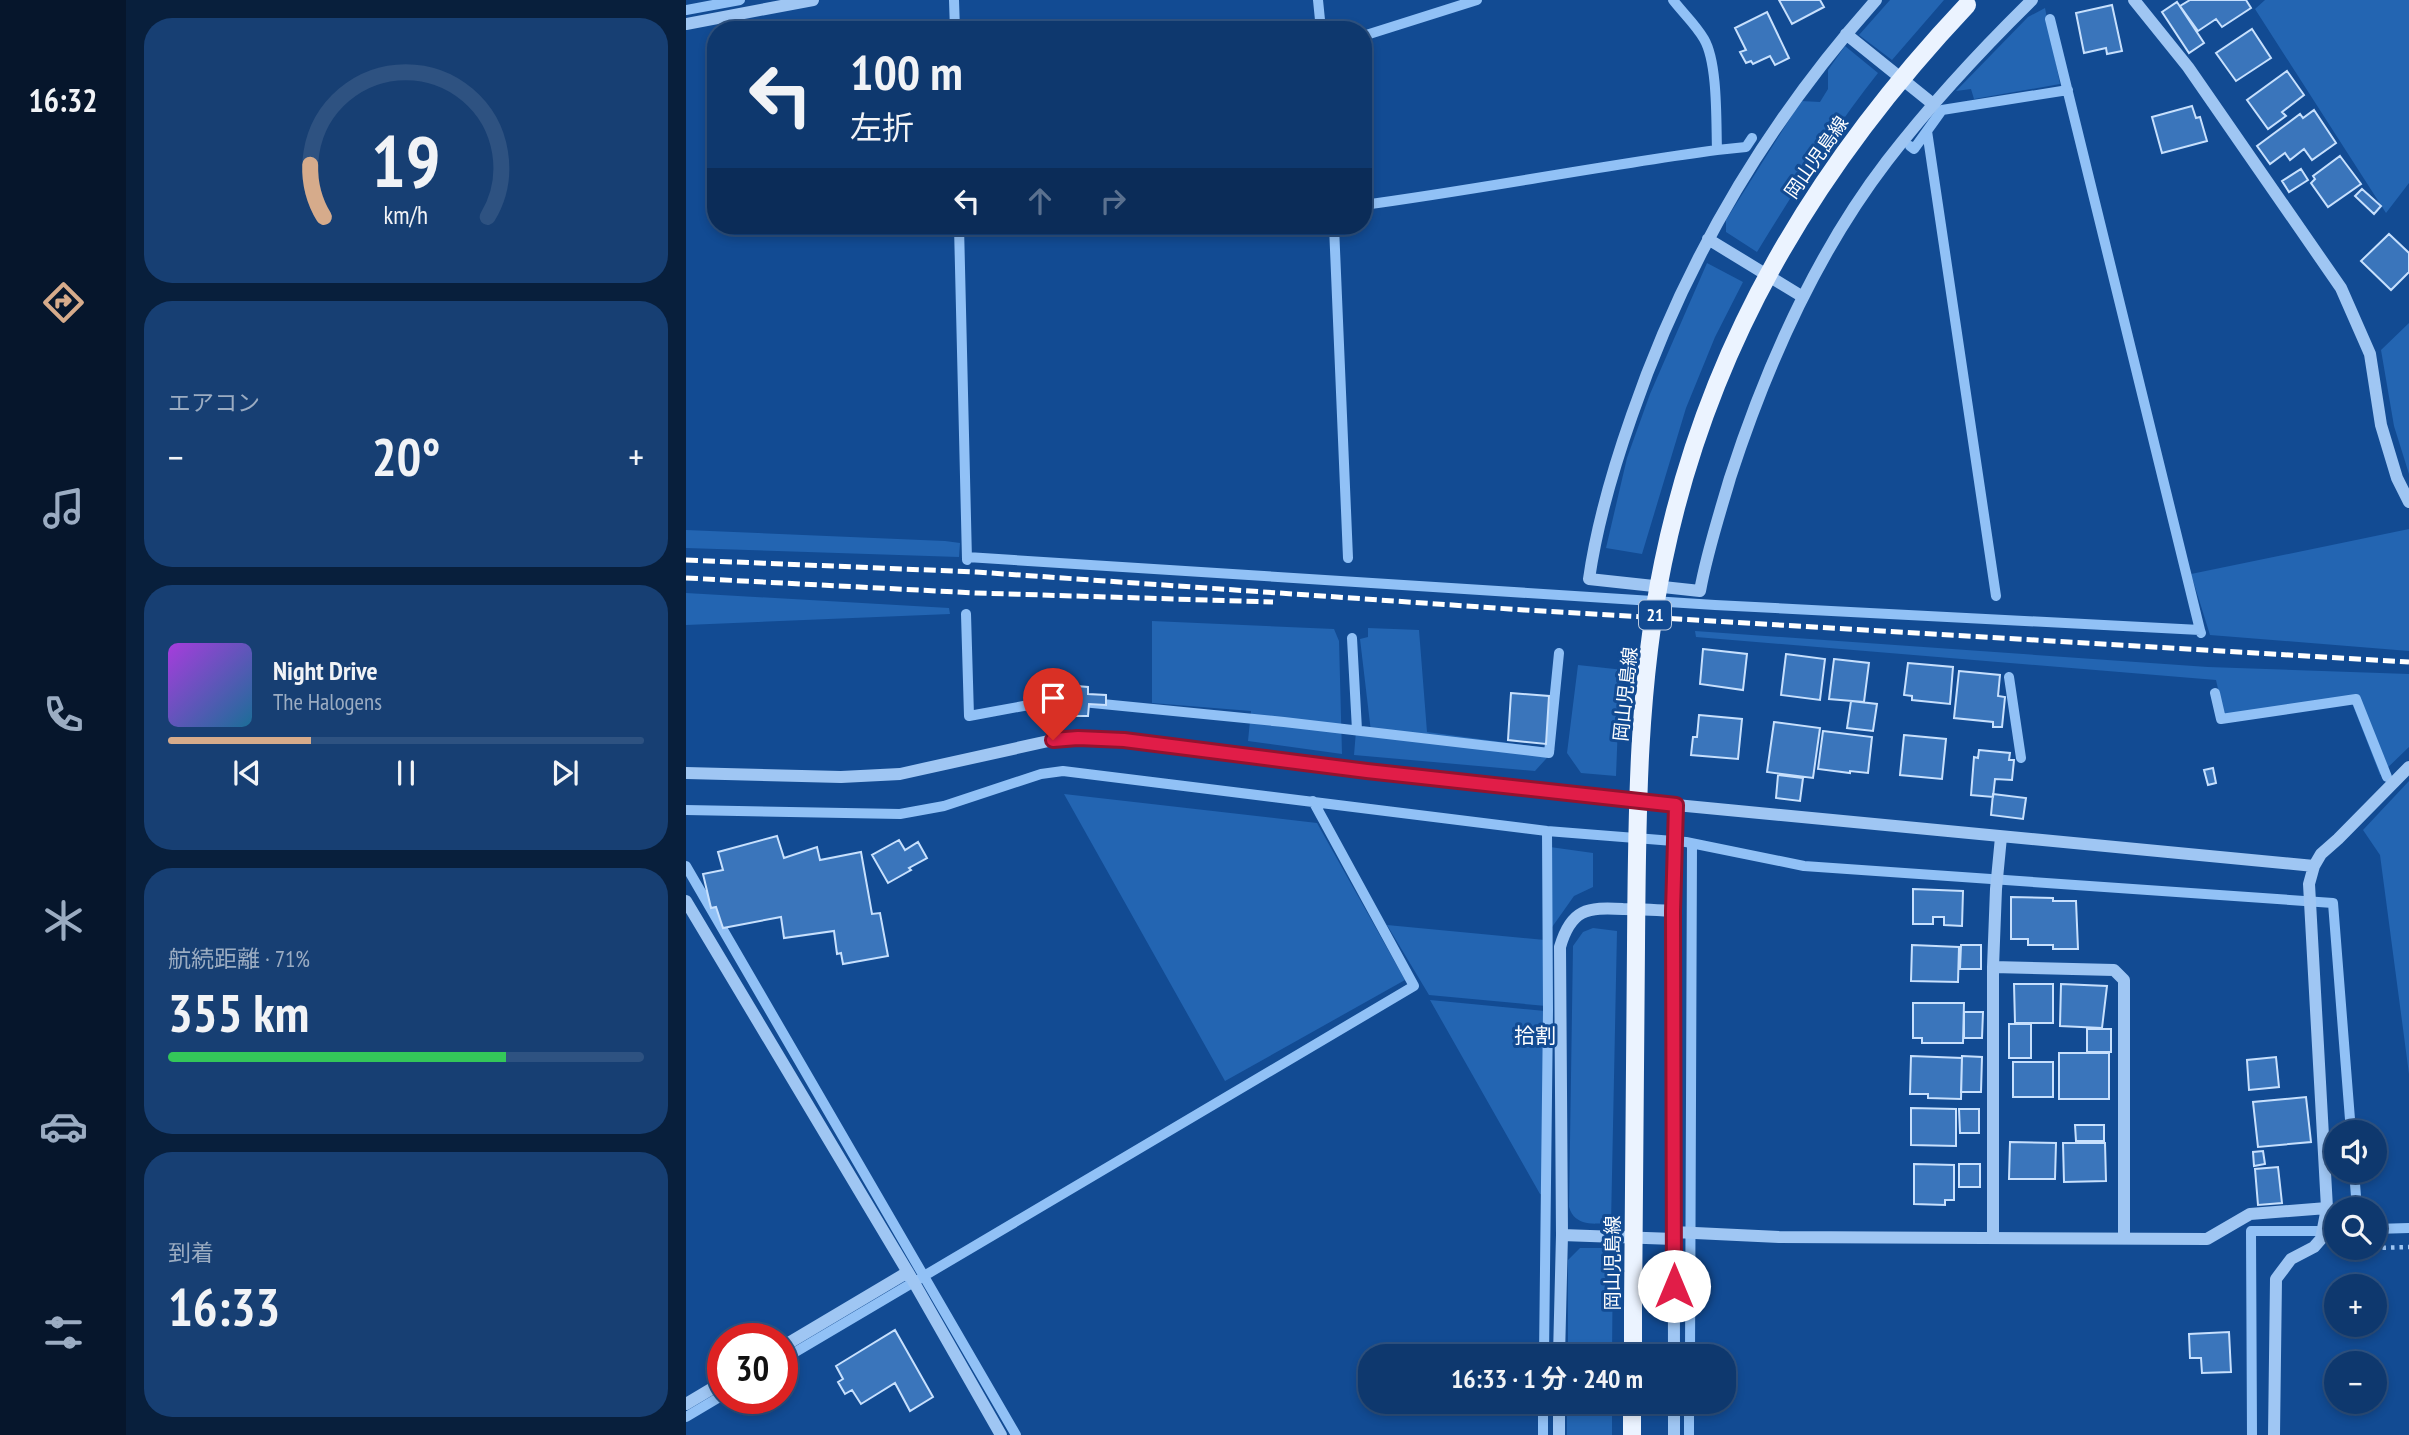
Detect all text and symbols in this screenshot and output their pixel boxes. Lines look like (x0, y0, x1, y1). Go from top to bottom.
text: 100 m (850, 40, 963, 104)
icon: left (735, 49, 826, 140)
text: 16:32 (28, 79, 98, 121)
text: 左折 (850, 106, 914, 148)
street label: 岡山児島線 (1779, 111, 1853, 203)
text: 19 (371, 113, 441, 207)
icon: left (948, 182, 986, 220)
icon: ahead (1021, 182, 1059, 220)
icon: right (1094, 182, 1132, 220)
text: km/h (384, 199, 428, 231)
icon: directions (39, 278, 88, 327)
text: エアコン (168, 388, 260, 417)
text: 20° (372, 423, 440, 490)
text: − (168, 432, 184, 481)
text: + (628, 432, 644, 481)
icon: music (39, 484, 88, 533)
road number: 21 (1639, 600, 1671, 630)
street label: 岡山児島線 (1608, 645, 1642, 743)
text: Night Drive (273, 654, 378, 687)
pin (1023, 668, 1083, 740)
icon: arrive (1034, 679, 1072, 717)
text: The Halogens (273, 687, 382, 716)
icon: phone (39, 690, 88, 739)
icon: previous (228, 754, 266, 792)
icon: pause (387, 754, 425, 792)
icon: next (546, 754, 584, 792)
icon: climate (39, 896, 88, 945)
text: 航続距離 · 71% (168, 944, 310, 973)
text: 355 km (168, 979, 309, 1046)
district label: 拾割 (1514, 1022, 1556, 1049)
icon: car (39, 1102, 88, 1151)
map controls (2324, 1120, 2387, 1414)
button: sound (2324, 1120, 2387, 1183)
button: search (2324, 1197, 2387, 1260)
street label: 岡山児島線 (1600, 1215, 1624, 1311)
text: 到着 (168, 1238, 214, 1267)
position arrow (1637, 1249, 1711, 1323)
text: 16:33 (168, 1273, 280, 1340)
button: + (2324, 1274, 2387, 1337)
icon: filters (39, 1308, 88, 1357)
speed limit sign: 30 (707, 1323, 798, 1414)
button: − (2324, 1351, 2387, 1414)
text: 16:33 · 1 分 · 240 m (1451, 1362, 1643, 1395)

